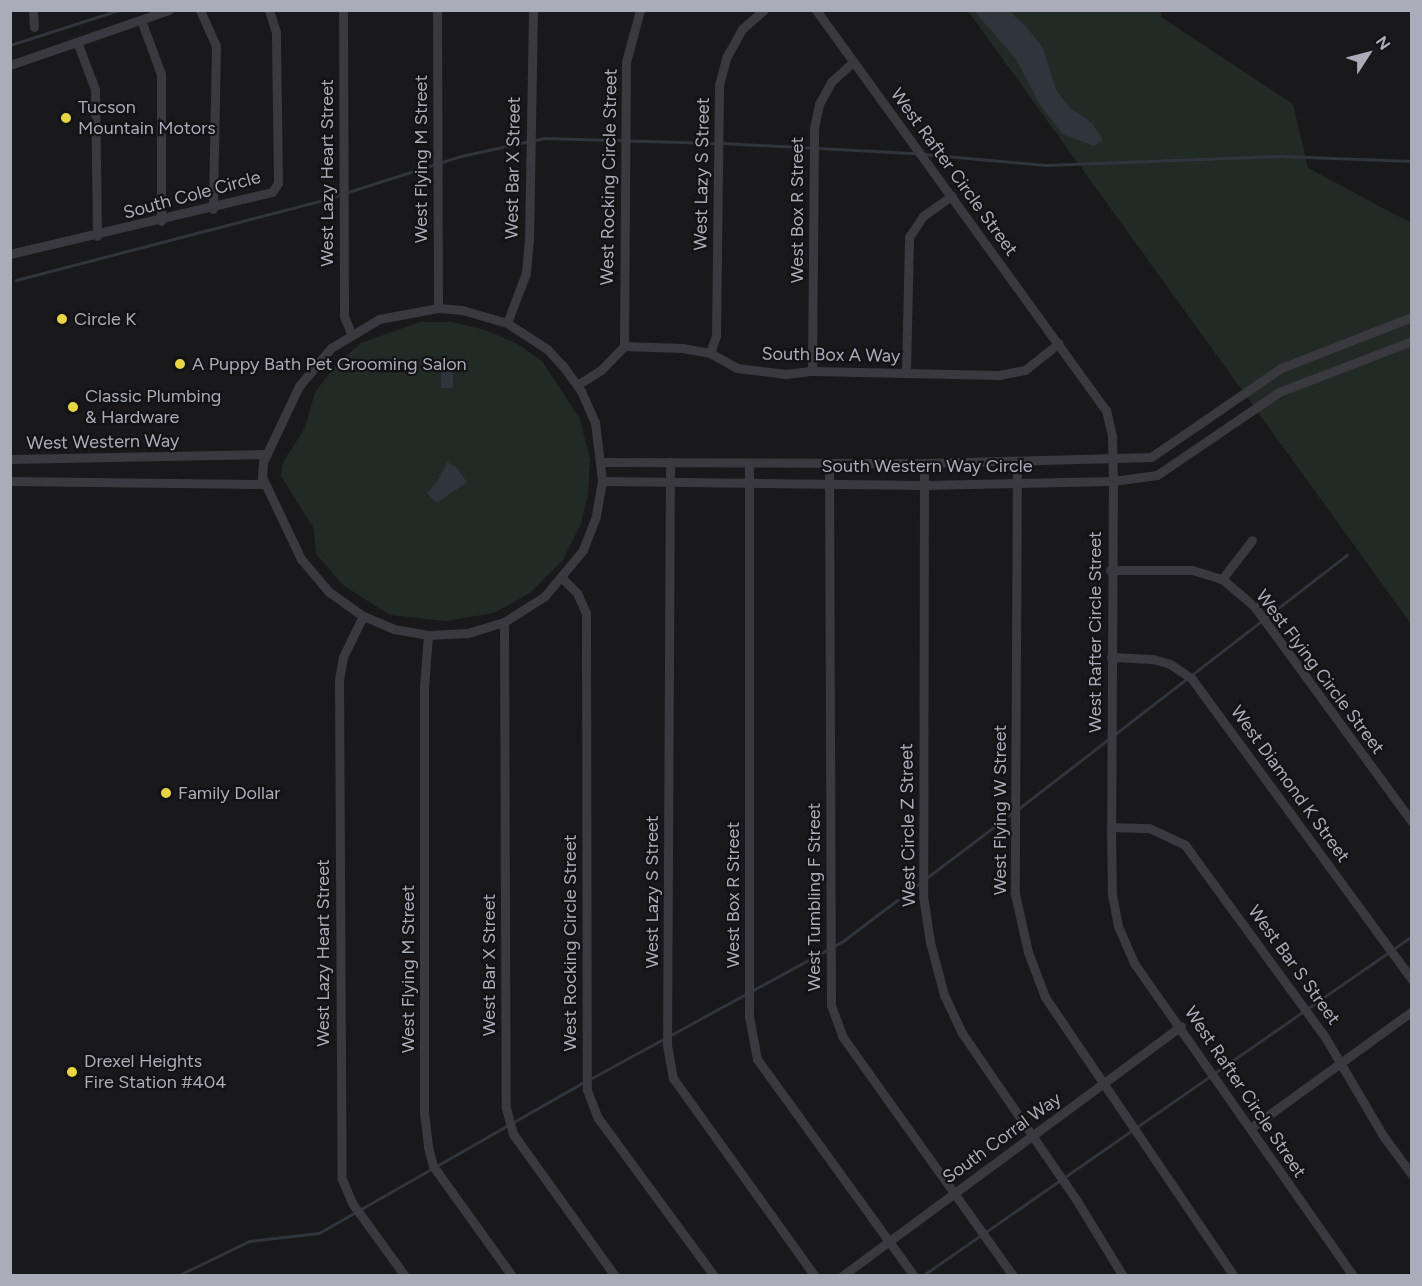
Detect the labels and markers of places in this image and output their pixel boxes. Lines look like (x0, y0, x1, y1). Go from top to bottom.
place label: Tucson Mountain Motors (78, 97, 216, 140)
marker: Tucson Mountain Motors (59, 111, 73, 125)
place label: Circle K (74, 308, 136, 330)
marker: Circle K (55, 312, 69, 326)
place label: A Puppy Bath Pet Grooming Salon (192, 353, 467, 375)
marker: A Puppy Bath Pet Grooming Salon (173, 357, 187, 371)
place label: Classic Plumbing & Hardware (85, 386, 221, 428)
marker: Classic Plumbing & Hardware (66, 400, 80, 414)
place label: Family Dollar (178, 782, 280, 804)
marker: Family Dollar (159, 786, 173, 800)
place label: Drexel Heights Fire Station #404 (84, 1051, 226, 1094)
marker: Drexel Heights Fire Station #404 (65, 1065, 79, 1079)

